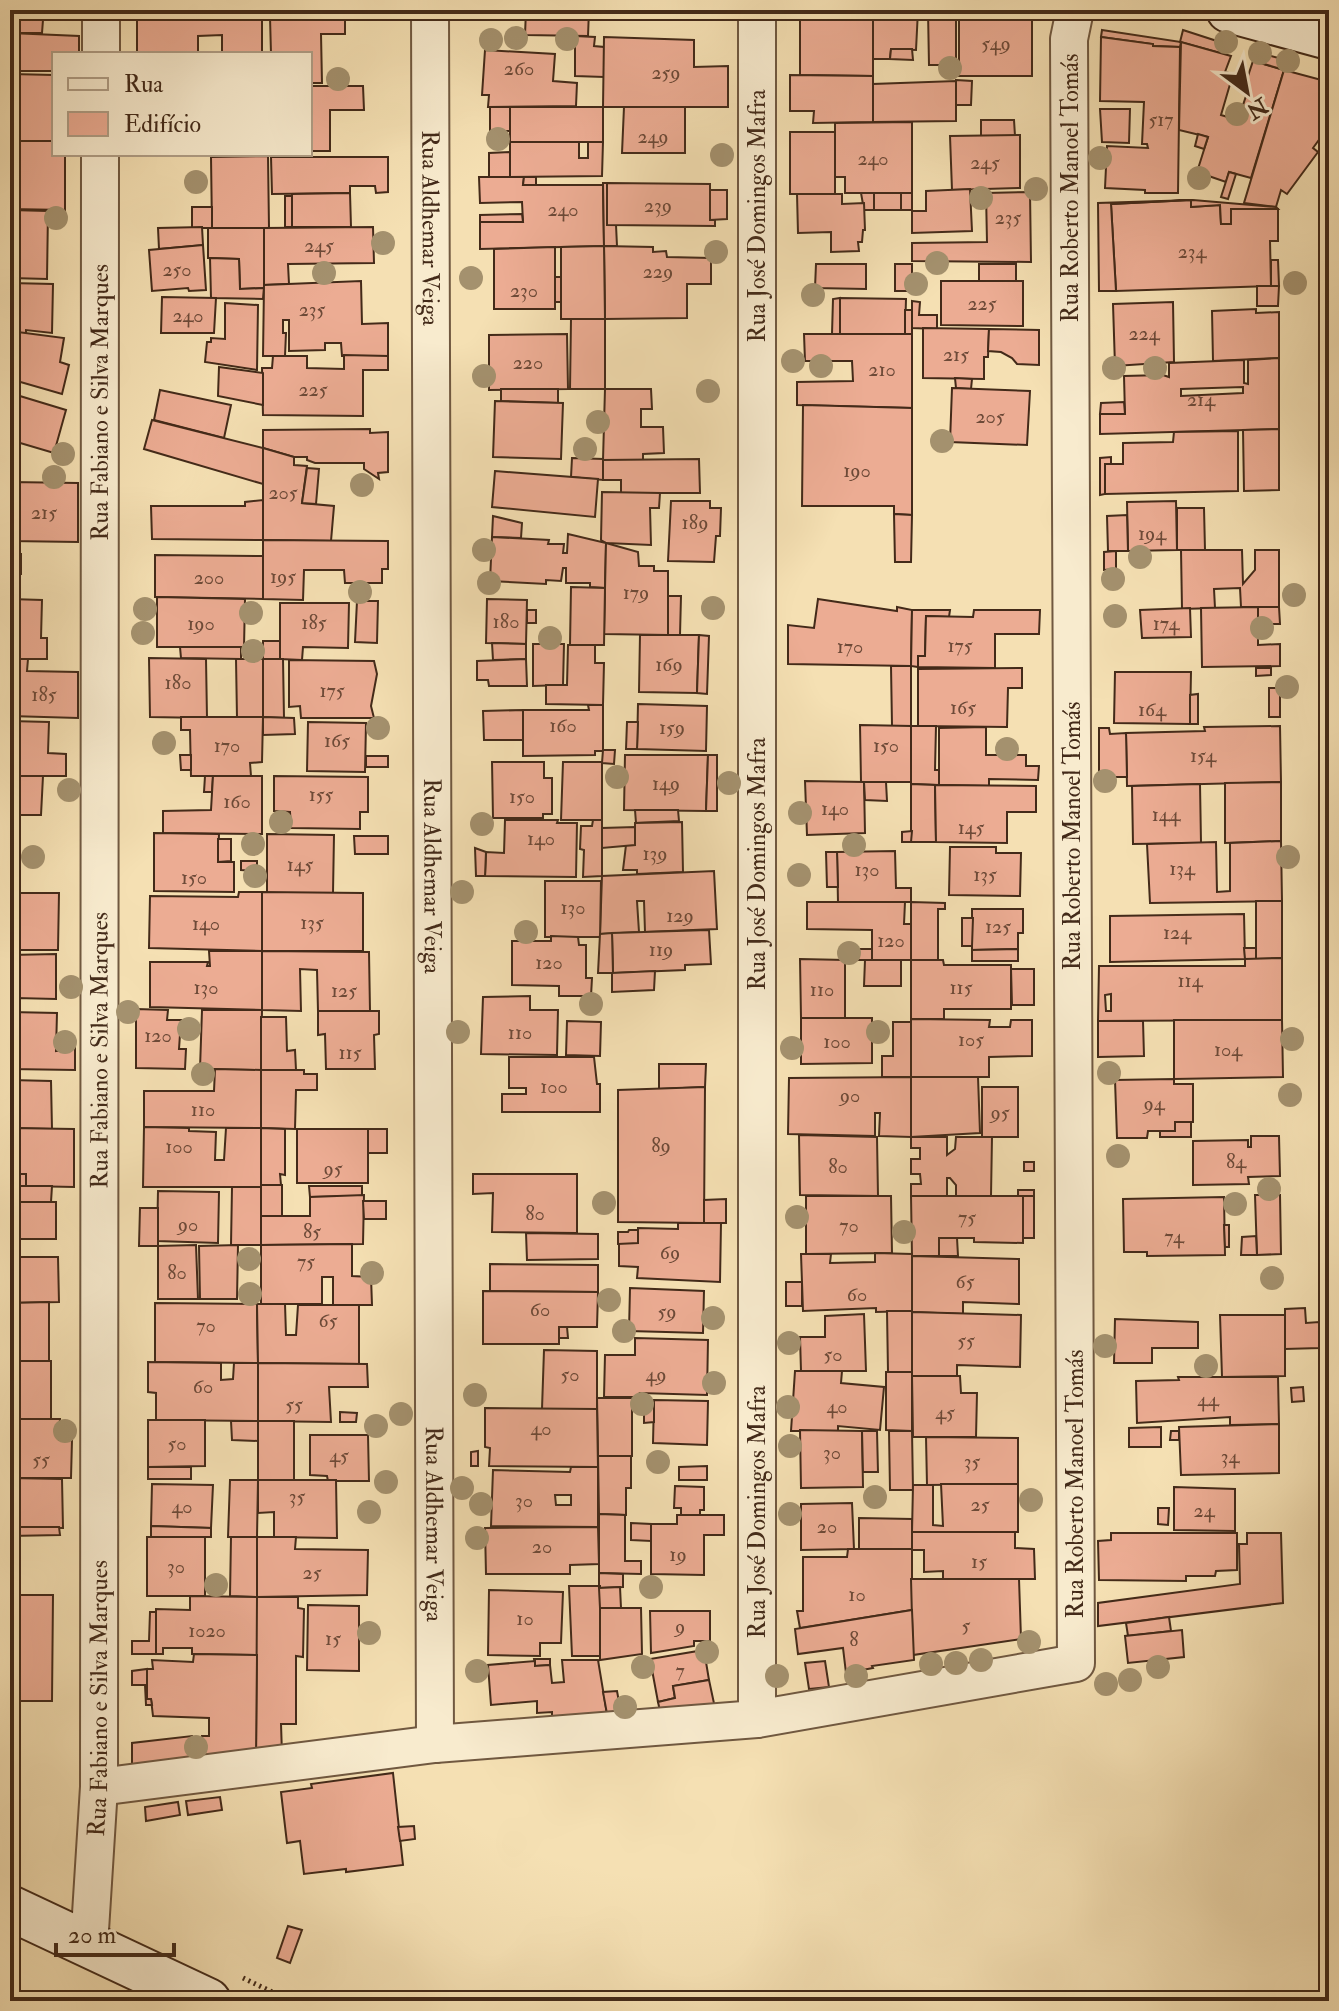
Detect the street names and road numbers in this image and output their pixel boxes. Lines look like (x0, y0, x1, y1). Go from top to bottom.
street label: Rua Roberto Manoel Tomás (1055, 54, 1086, 322)
street label: Rua José Domingos Mafra (742, 88, 773, 343)
street label: Rua Aldhemar Veiga (414, 130, 446, 327)
street label: Rua Fabiano e Silva Marques (85, 264, 116, 541)
street label: Rua Roberto Manoel Tomás (1057, 702, 1088, 970)
street label: Rua José Domingos Mafra (742, 736, 773, 991)
street label: Rua Aldhemar Veiga (416, 778, 448, 975)
street label: Rua Fabiano e Silva Marques (84, 912, 116, 1189)
street label: Rua Roberto Manoel Tomás (1060, 1350, 1091, 1618)
street label: Rua José Domingos Mafra (742, 1384, 773, 1639)
street label: Rua Aldhemar Veiga (418, 1426, 450, 1623)
street label: Rua Fabiano e Silva Marques (81, 1560, 115, 1838)

